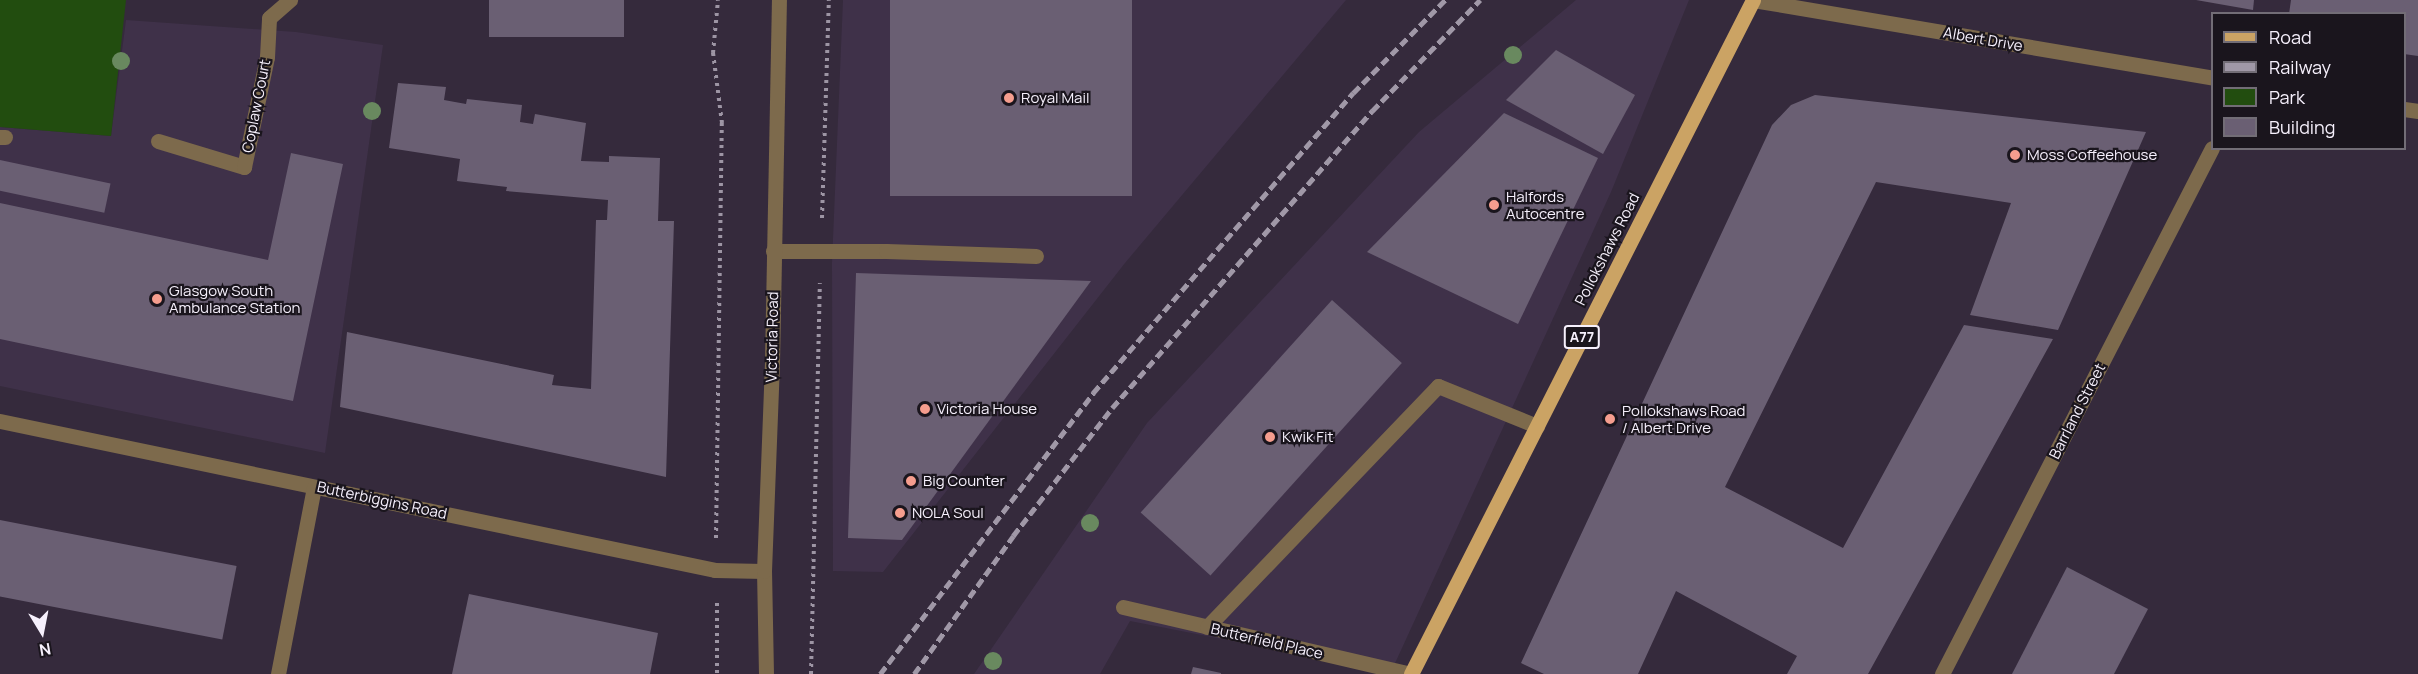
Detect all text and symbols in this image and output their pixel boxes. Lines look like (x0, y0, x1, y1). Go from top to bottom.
legend (2211, 12, 2406, 150)
street label: Albert Drive (1942, 23, 2024, 55)
text: Road (2269, 25, 2312, 49)
text: Railway (2269, 55, 2331, 79)
street label: Coplaw Court (238, 58, 274, 154)
text: Park (2269, 85, 2305, 109)
place label: Royal Mail (1021, 89, 1089, 107)
marker: Royal Mail (1002, 91, 1016, 105)
text: Building (2269, 115, 2335, 139)
place label: Moss Coffeehouse (2027, 146, 2157, 164)
marker: Moss Coffeehouse (2008, 148, 2022, 162)
place label: Halfords Autocentre (1506, 187, 1585, 222)
street label: Pollokshaws Road (1571, 190, 1643, 308)
marker: Halfords Autocentre (1487, 198, 1501, 212)
place label: Glasgow South Ambulance Station (169, 281, 300, 316)
street label: Victoria Road (762, 291, 782, 383)
marker: Glasgow South Ambulance Station (150, 292, 164, 306)
road number: A77 (1562, 326, 1602, 348)
street label: Barrland Street (2045, 360, 2109, 462)
place label: Victoria House (937, 400, 1037, 418)
place label: Pollokshaws Road / Albert Drive (1622, 401, 1746, 436)
marker: Victoria House (918, 402, 932, 416)
marker: Pollokshaws Road / Albert Drive (1603, 412, 1617, 426)
place label: Kwik Fit (1282, 428, 1333, 446)
marker: Kwik Fit (1263, 430, 1277, 444)
place label: Big Counter (923, 472, 1005, 490)
marker: Big Counter (904, 474, 918, 488)
street label: Butterbiggins Road (315, 477, 449, 523)
place label: NOLA Soul (912, 504, 984, 522)
marker: NOLA Soul (893, 506, 907, 520)
north arrow (12, 602, 72, 662)
street label: Butterfield Place (1209, 619, 1325, 663)
text: N (38, 638, 53, 662)

